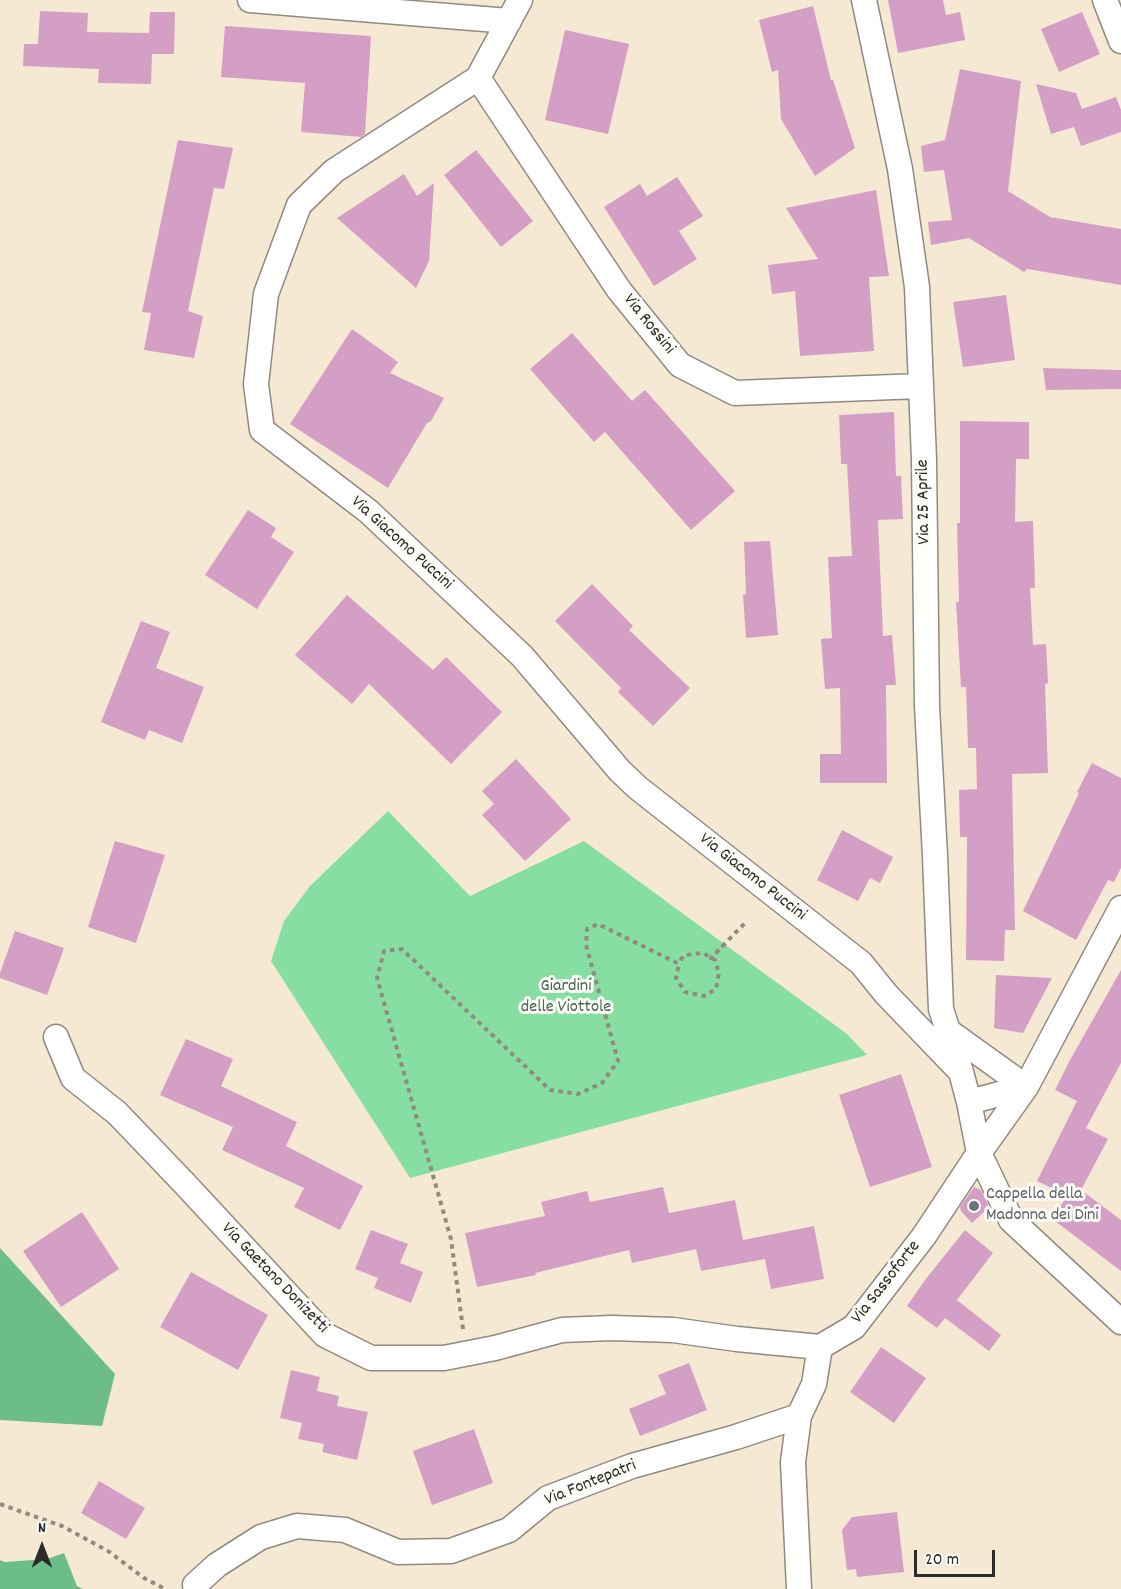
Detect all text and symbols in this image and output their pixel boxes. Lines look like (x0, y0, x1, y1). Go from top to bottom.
street label: Via Rossini (617, 290, 679, 360)
street label: Via 25 Aprile (913, 459, 937, 545)
street label: Via Giacomo Puccini (345, 492, 457, 596)
street label: Via Giacomo Puccini (694, 829, 810, 927)
park label: Giardini delle Viottole (521, 977, 611, 1020)
place label: Cappella della Madonna dei Dini (986, 1185, 1099, 1228)
marker: Cappella della Madonna dei Dini (967, 1199, 981, 1213)
street label: Via Gaetano Donizetti (216, 1219, 332, 1339)
street label: Via Sassoforte (848, 1237, 926, 1329)
street label: Via Fontepatri (542, 1456, 640, 1512)
north arrow (12, 1517, 72, 1577)
text: N (38, 1517, 46, 1540)
scale bar (917, 1538, 998, 1576)
text: 20 m (925, 1548, 959, 1573)

